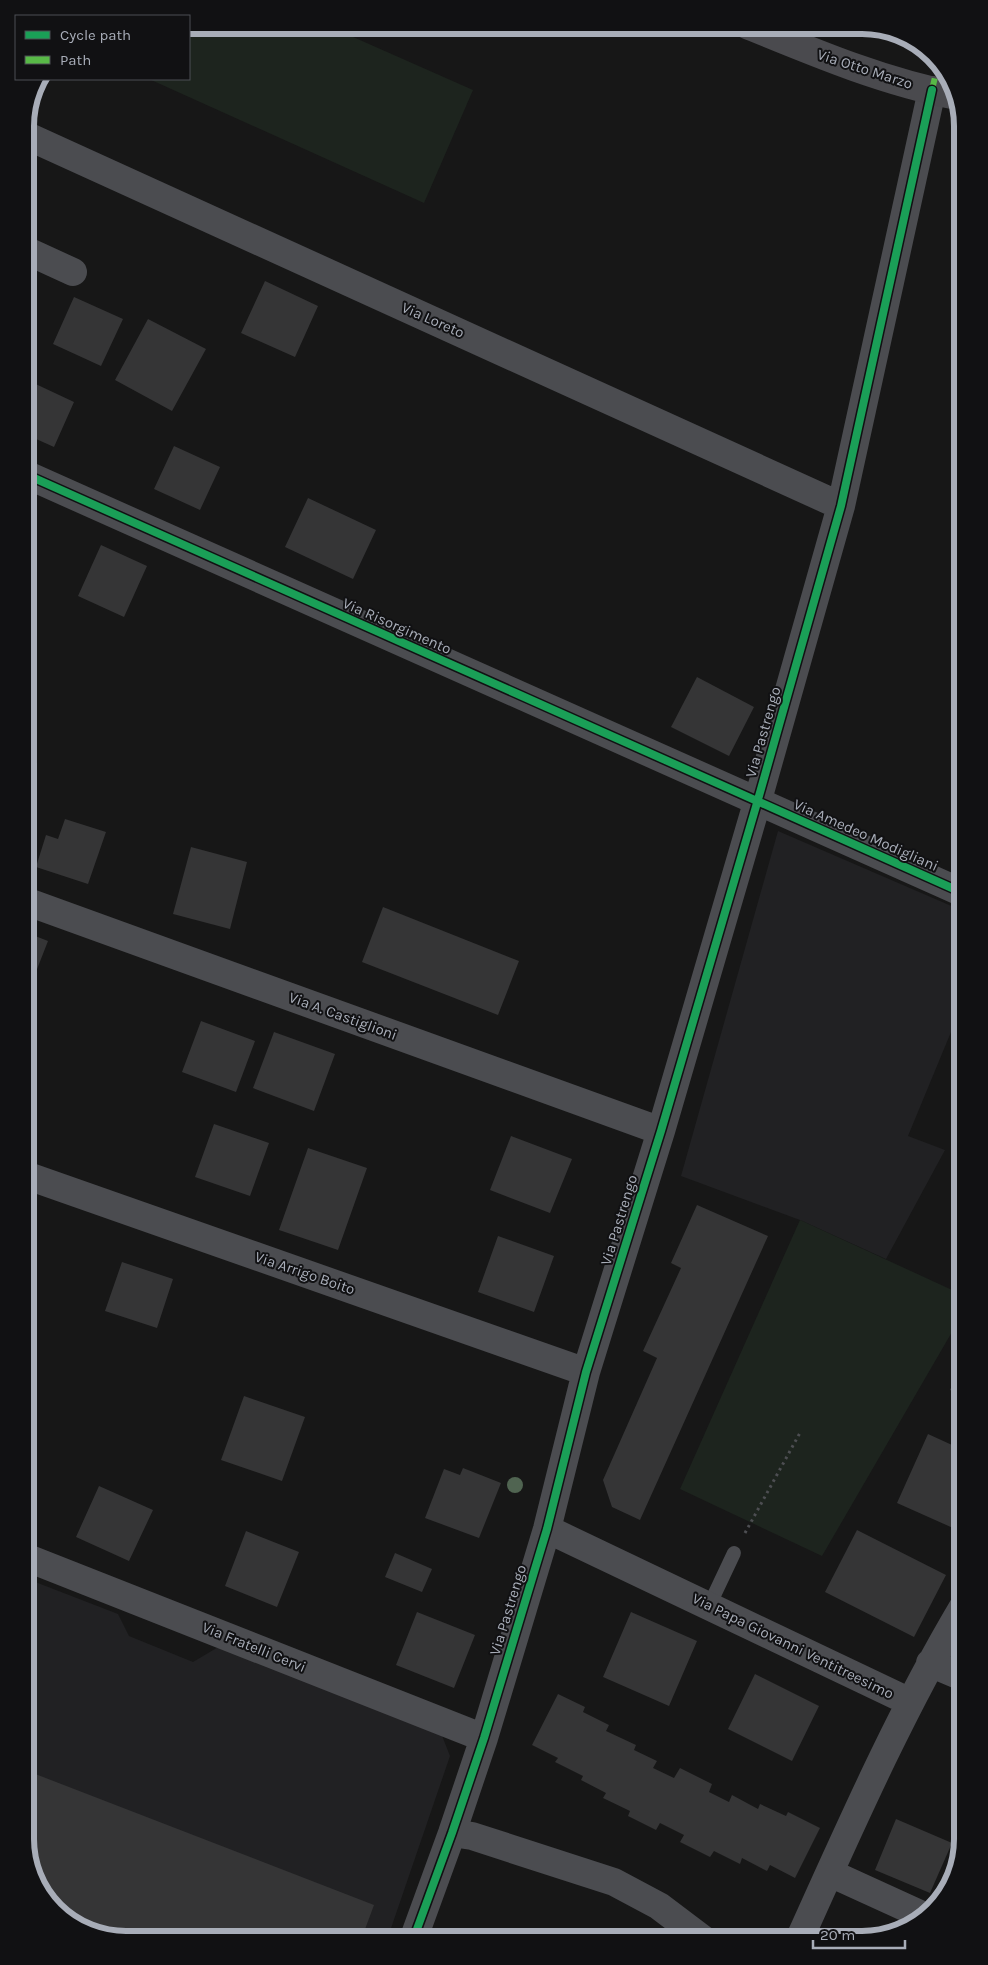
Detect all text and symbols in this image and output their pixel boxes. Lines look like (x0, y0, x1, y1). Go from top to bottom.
legend (15, 15, 190, 80)
text: Cycle path (60, 26, 131, 44)
street label: Via Otto Marzo (815, 45, 915, 93)
text: Path (60, 51, 91, 69)
street label: Via Loreto (399, 298, 467, 342)
street label: Via Risorgimento (340, 594, 454, 658)
street label: Via Pastrengo (741, 685, 785, 779)
street label: Via Amedeo Modigliani (791, 795, 941, 875)
street label: Via A. Castiglioni (286, 988, 400, 1044)
street label: Via Pastrengo (597, 1173, 641, 1267)
street label: Via Arrigo Boito (253, 1247, 357, 1299)
street label: Via Pastrengo (486, 1563, 530, 1657)
street label: Via Papa Giovanni Ventitreesimo (689, 1589, 897, 1703)
street label: Via Fratelli Cervi (199, 1618, 309, 1676)
scale bar (813, 1918, 906, 1950)
text: 20 m (820, 1926, 855, 1944)

